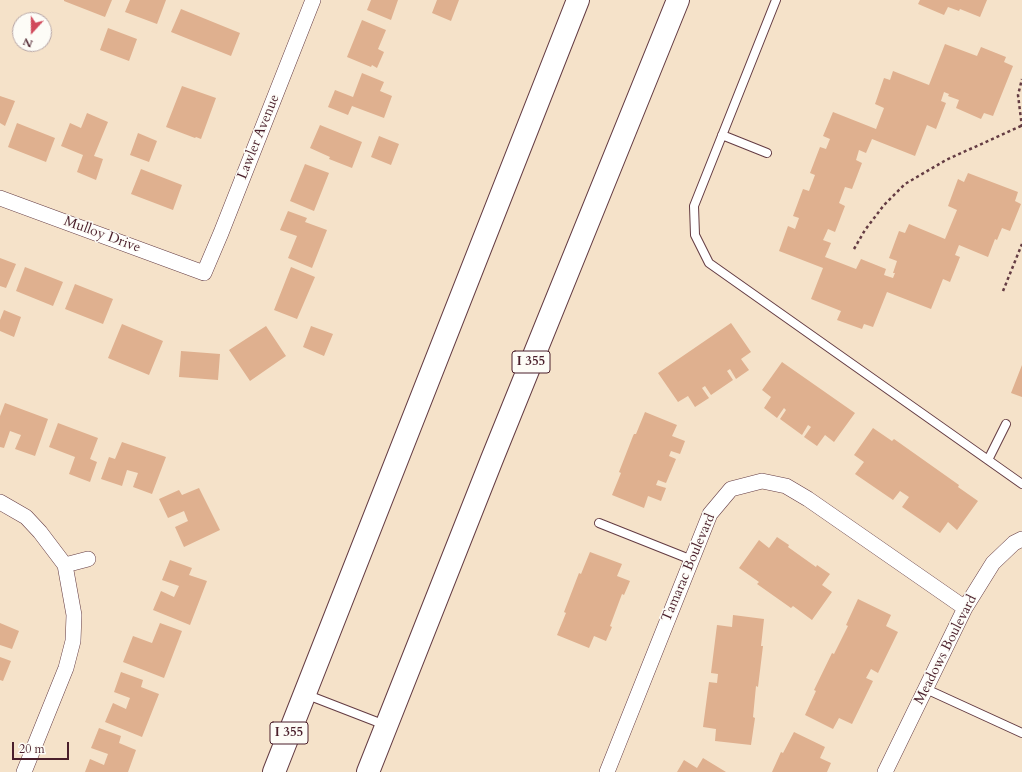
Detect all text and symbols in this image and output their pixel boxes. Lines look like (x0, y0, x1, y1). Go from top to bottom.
north arrow (12, 12, 52, 52)
text: N (21, 34, 35, 51)
street label: Lawler Avenue (234, 92, 284, 182)
street label: Mulloy Drive (61, 213, 143, 257)
road number: I 355 (512, 351, 550, 373)
street label: Tamarac Boulevard (659, 511, 719, 625)
street label: Meadows Boulevard (911, 592, 981, 708)
road number: I 355 (270, 722, 308, 744)
scale bar (14, 734, 71, 760)
text: 20 m (19, 741, 45, 757)

